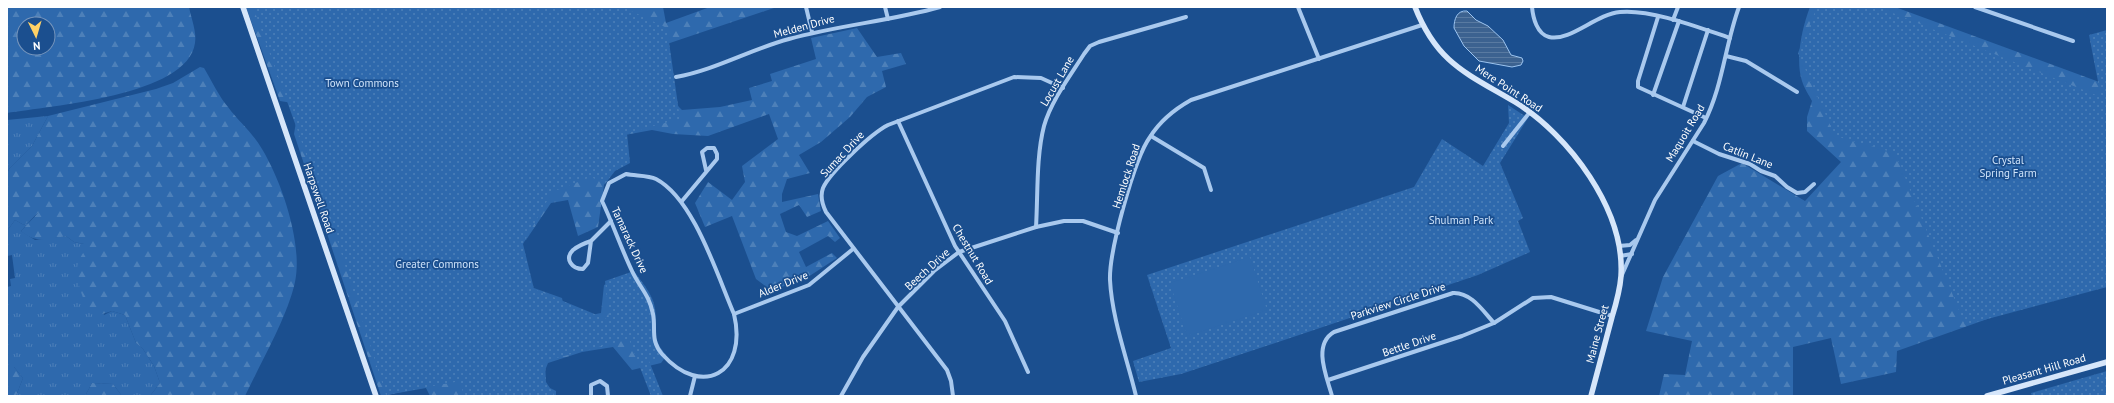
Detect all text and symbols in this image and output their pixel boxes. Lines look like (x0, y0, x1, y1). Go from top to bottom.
street label: Melden Drive (772, 11, 836, 41)
north arrow (16, 16, 56, 56)
text: N (33, 39, 41, 53)
street label: Locust Lane (1037, 53, 1077, 109)
street label: Mere Point Road (1473, 61, 1545, 115)
park label: Town Commons (325, 76, 399, 90)
street label: Maquoit Road (1662, 102, 1708, 164)
street label: Sumac Drive (817, 128, 867, 180)
street label: Catlin Lane (1721, 139, 1776, 172)
street label: Hemlock Road (1109, 142, 1143, 210)
park label: Crystal Spring Farm (1979, 153, 2037, 180)
street label: Harpswell Road (300, 161, 338, 235)
street label: Tamarack Drive (609, 205, 652, 276)
park label: Shulman Park (1429, 213, 1494, 227)
street label: Chestnut Road (949, 221, 997, 287)
street label: Beech Drive (902, 245, 953, 293)
park label: Greater Commons (395, 257, 479, 271)
street label: Alder Drive (756, 268, 810, 300)
street label: Parkview Circle Drive (1349, 279, 1448, 323)
street label: Maine Street (1583, 303, 1612, 365)
street label: Bettle Drive (1380, 328, 1438, 360)
street label: Pleasant Hill Road (2001, 350, 2087, 388)

